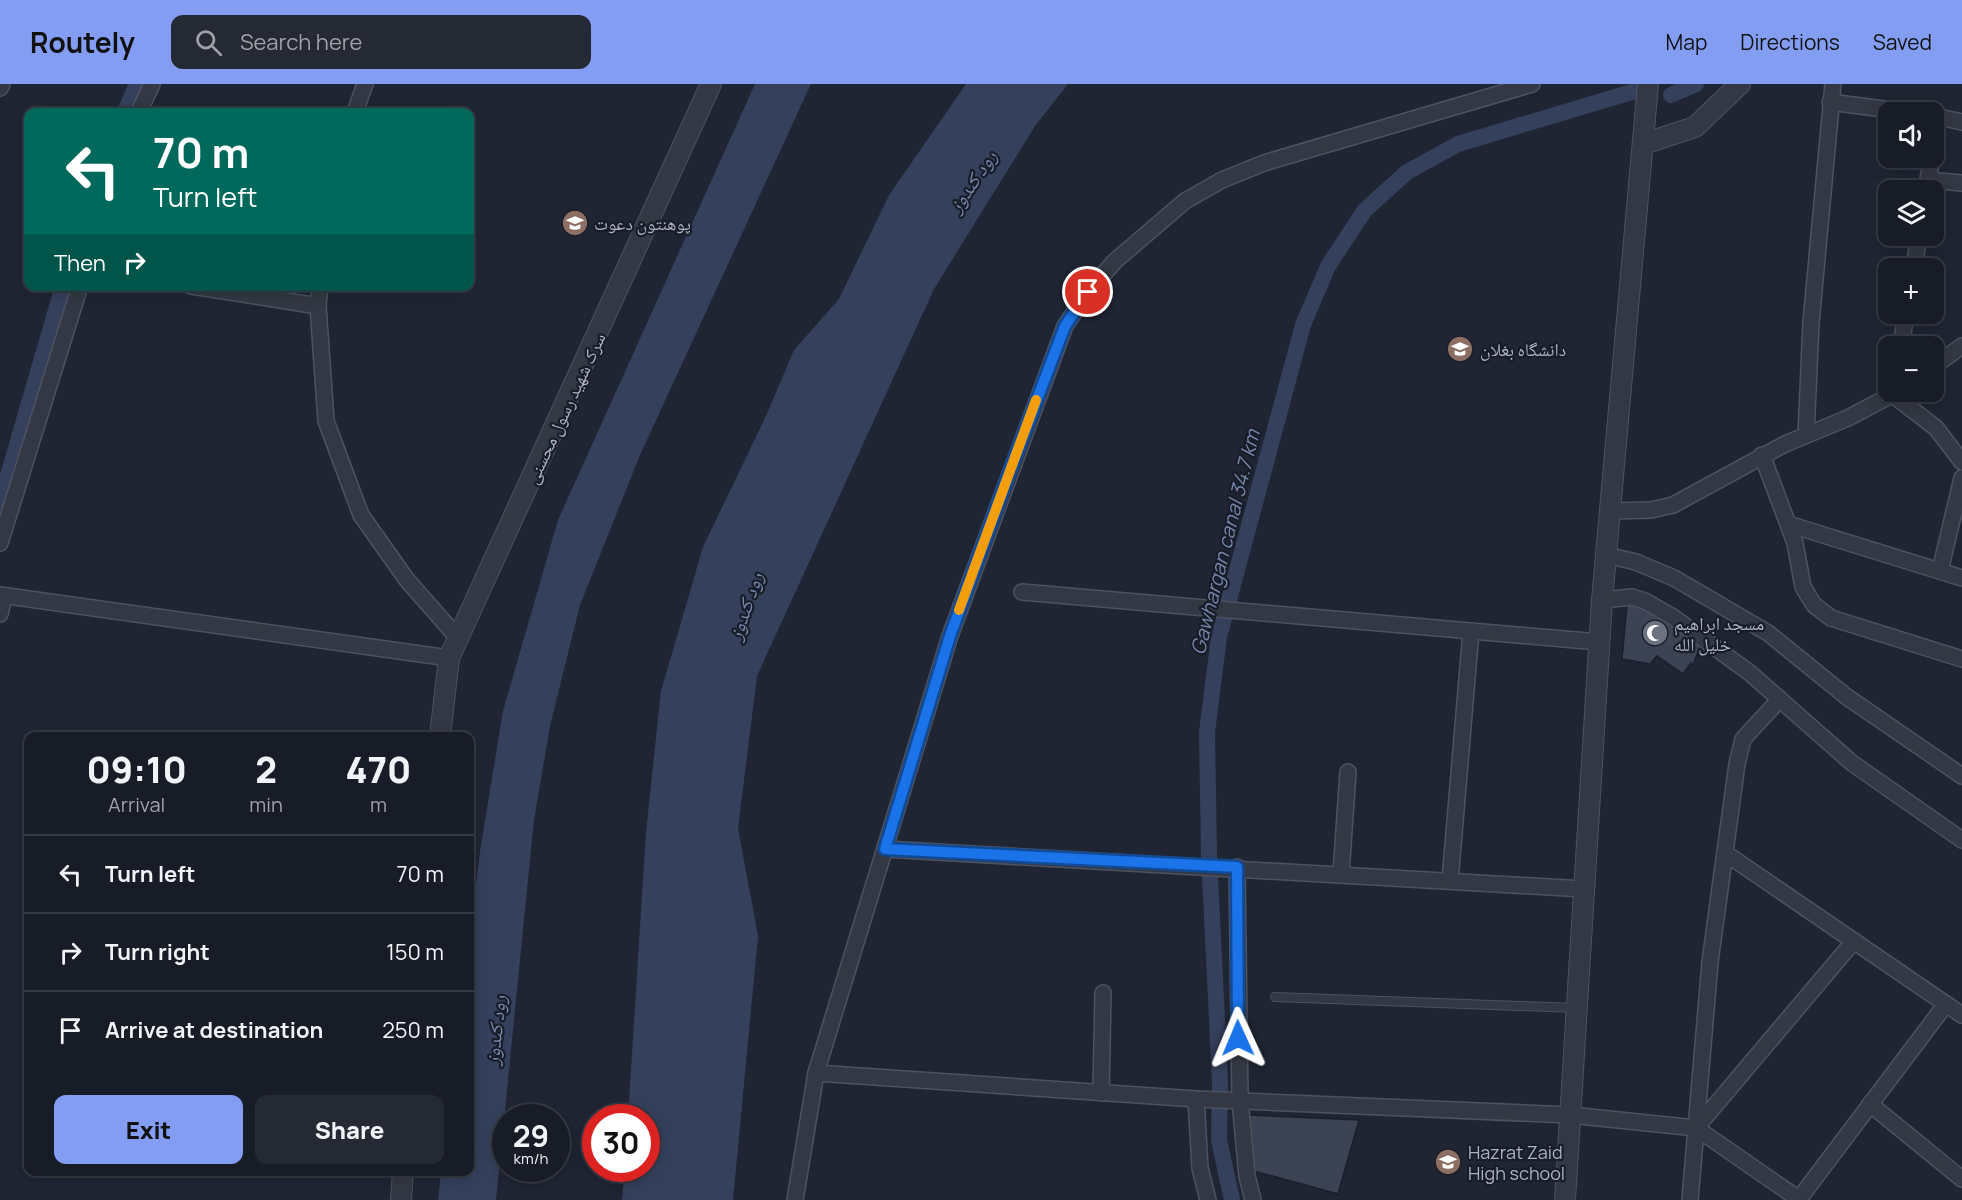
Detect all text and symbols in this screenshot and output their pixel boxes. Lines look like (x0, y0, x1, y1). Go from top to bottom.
search box (171, 15, 591, 69)
text: Routely (30, 23, 135, 61)
icon: search (192, 26, 225, 59)
text: Search here (240, 27, 362, 57)
text: Map (1666, 28, 1707, 56)
text: Directions (1740, 28, 1840, 56)
text: Saved (1873, 28, 1932, 56)
map controls (1878, 102, 1944, 402)
button: sound (1878, 102, 1944, 168)
text: 70 m (153, 123, 249, 181)
icon: left (54, 132, 132, 210)
water label: رود کندوز (940, 144, 1003, 219)
text: Turn left (153, 178, 257, 215)
button: layers (1878, 180, 1944, 246)
school or university icon: پوهنتون دعوت (560, 208, 590, 238)
place label: پوهنتون دعوت (594, 211, 691, 235)
icon: right (118, 246, 151, 279)
text: Then (54, 248, 106, 278)
button: + (1878, 258, 1944, 324)
pin (1062, 266, 1113, 317)
icon: arrive (1071, 275, 1104, 308)
street label: سرک شهید رسول محسنی (519, 328, 611, 488)
school or university icon: دانشگاه بغلان (1445, 334, 1475, 364)
button: − (1878, 336, 1944, 402)
place label: دانشگاه بغلان (1480, 337, 1566, 361)
water label: Gawhargan canal 34.7 km (1184, 425, 1267, 657)
water label: رود کندوز (720, 568, 769, 645)
place label: مسجد ابراهیم خلیل الله (1674, 611, 1764, 656)
mosque icon: مسجد ابراهیم خلیل الله (1640, 618, 1670, 648)
text: 09:10 (87, 745, 187, 794)
text: 2 (255, 745, 277, 794)
text: 470 (345, 745, 411, 794)
text: Arrival (108, 791, 165, 818)
text: min (249, 791, 283, 818)
text: m (370, 791, 387, 818)
icon: left (54, 858, 87, 891)
text: Turn left (105, 859, 195, 889)
text: 70 m (396, 859, 444, 889)
icon: right (54, 936, 87, 969)
text: Turn right (105, 937, 210, 967)
text: 150 m (386, 937, 444, 967)
water label: رود کندوز (478, 993, 512, 1068)
position arrow (1206, 1006, 1270, 1070)
icon: arrive (54, 1014, 87, 1047)
text: Arrive at destination (105, 1015, 323, 1045)
text: 250 m (382, 1015, 444, 1045)
button: Exit (54, 1095, 243, 1164)
button: Share (255, 1095, 444, 1164)
speed limit sign: 30 (582, 1104, 660, 1182)
text: 29 (513, 1115, 549, 1156)
place label: Hazrat Zaid High school (1468, 1140, 1565, 1185)
school or university icon: Hazrat Zaid High school (1433, 1147, 1463, 1177)
text: km/h (514, 1148, 548, 1169)

